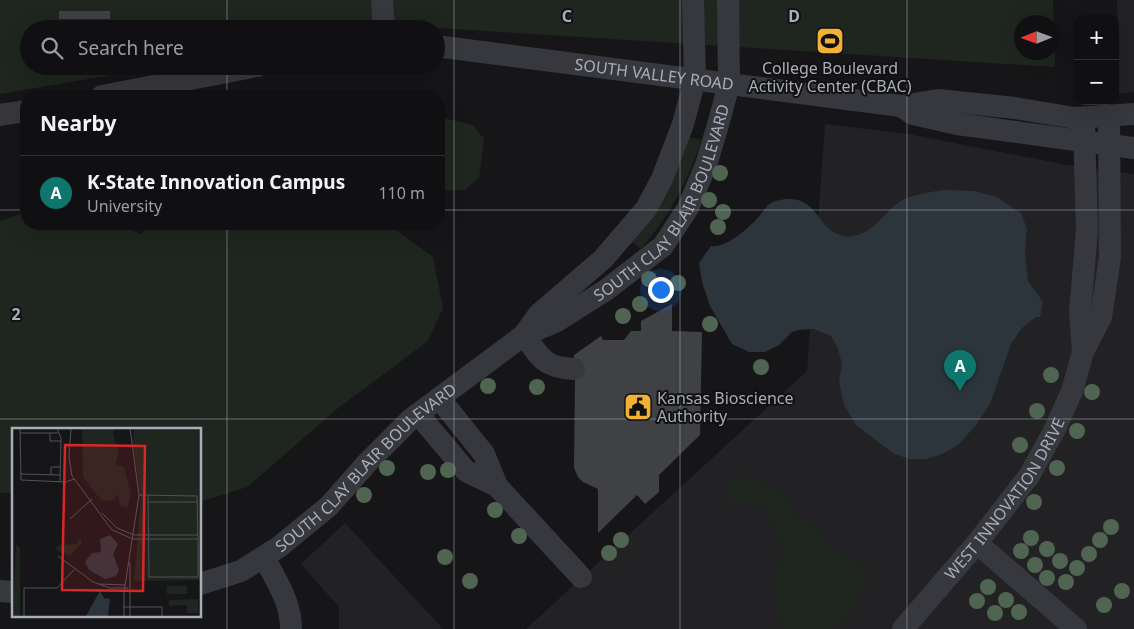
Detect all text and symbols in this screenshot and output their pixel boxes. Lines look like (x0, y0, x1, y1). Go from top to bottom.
text: C (562, 5, 572, 27)
text: D (788, 5, 800, 27)
north arrow (1014, 15, 1059, 60)
map controls (1074, 15, 1119, 105)
button: + (1074, 15, 1119, 60)
search box (20, 20, 445, 75)
sports icon: College Boulevard Activity Center (CBAC) (815, 26, 845, 56)
icon: search (38, 34, 66, 62)
text: Search here (78, 35, 184, 61)
street label: SOUTH VALLEY ROAD (573, 53, 735, 95)
place label: College Boulevard Activity Center (CBAC) (749, 57, 912, 97)
button: − (1074, 60, 1119, 105)
street label: SOUTH CLAY BLAIR BOULEVARD (589, 101, 734, 306)
text: Nearby (40, 109, 116, 137)
text: K-State Innovation Campus (87, 169, 345, 195)
text: A (50, 182, 62, 204)
text: 110 m (378, 182, 425, 204)
text: University (87, 195, 162, 217)
your location (648, 277, 674, 303)
text: 2 (11, 303, 21, 325)
pin: A (944, 350, 976, 391)
street label: SOUTH CLAY BLAIR BOULEVARD (270, 378, 461, 557)
place label: Kansas Bioscience Authority (657, 387, 794, 427)
public building icon: Kansas Bioscience Authority (623, 392, 653, 422)
street label: WEST INNOVATION DRIVE (939, 414, 1070, 584)
inset map (12, 428, 201, 616)

